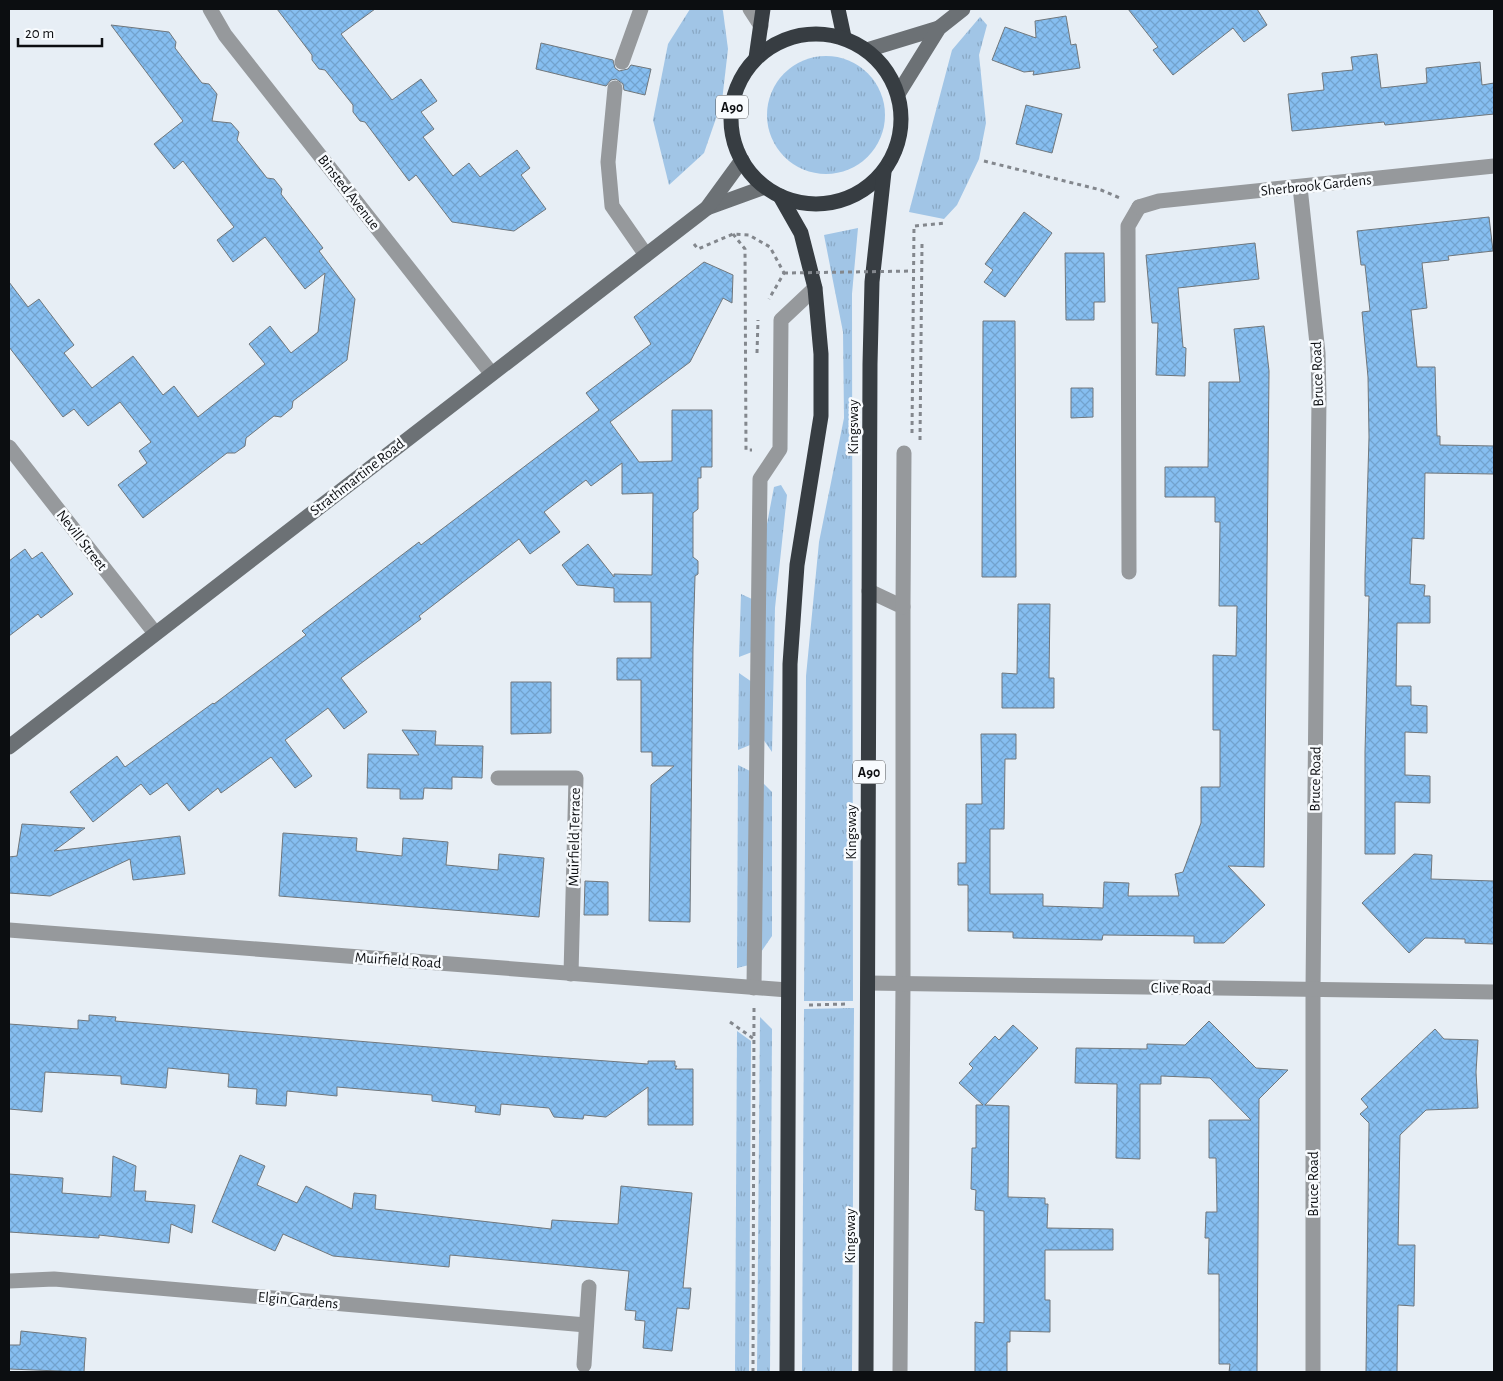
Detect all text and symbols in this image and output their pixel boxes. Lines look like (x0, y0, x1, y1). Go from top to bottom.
scale bar (18, 15, 101, 47)
text: 20 m (25, 26, 54, 41)
road number: A90 (716, 95, 748, 118)
street label: Binsted Avenue (315, 152, 382, 233)
street label: Sherbrook Gardens (1260, 172, 1372, 199)
street label: Bruce Road (1309, 341, 1326, 407)
street label: Kingsway (846, 399, 861, 455)
street label: Strathmartine Road (307, 436, 407, 519)
street label: Nevill Street (54, 507, 110, 573)
street label: Bruce Road (1307, 746, 1324, 812)
road number: A90 (853, 760, 885, 784)
street label: Muirfield Terrace (566, 787, 583, 887)
street label: Kingsway (844, 804, 859, 860)
street label: Muirfield Road (354, 950, 442, 971)
street label: Clive Road (1151, 980, 1212, 997)
street label: Bruce Road (1306, 1151, 1321, 1217)
street label: Kingsway (843, 1208, 858, 1264)
street label: Elgin Gardens (257, 1290, 339, 1311)

